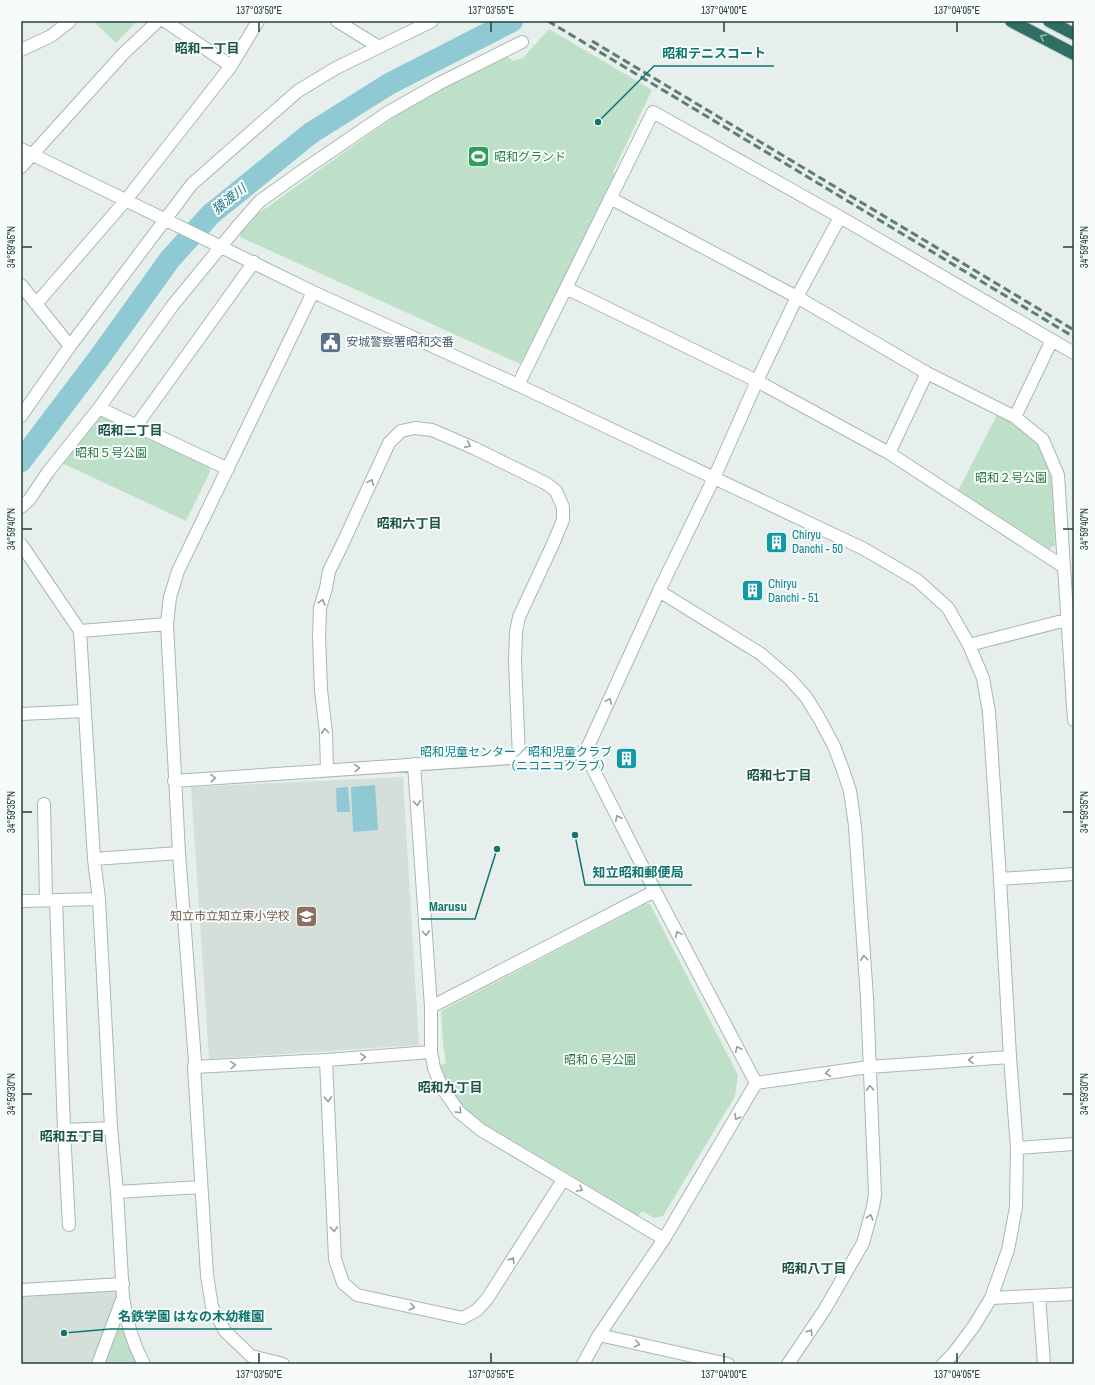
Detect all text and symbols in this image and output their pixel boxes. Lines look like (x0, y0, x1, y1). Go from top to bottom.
text: 137°03'50"E (236, 4, 282, 17)
text: 137°03'55"E (468, 4, 514, 17)
text: 137°04'00"E (701, 4, 747, 17)
text: 137°04'05"E (934, 4, 980, 17)
one-way arrow (1039, 34, 1047, 42)
district label: 昭和一丁目 (174, 40, 240, 57)
callout: 昭和テニスコート (654, 41, 774, 66)
text: 昭和テニスコート (662, 45, 766, 62)
sports icon: 昭和グランド (465, 144, 491, 170)
place label: 昭和グランド (494, 149, 566, 165)
water label: 猿渡川 (208, 179, 251, 218)
text: 34°59'45"N (5, 226, 18, 268)
text: 34°59'45"N (1078, 226, 1091, 268)
public building icon: 安城警察署昭和交番 (317, 329, 343, 355)
place label: 安城警察署昭和交番 (346, 334, 454, 350)
district label: 昭和二丁目 (97, 422, 163, 439)
one-way arrow (463, 440, 471, 448)
park label: 昭和５号公園 (75, 445, 147, 461)
park label: 昭和２号公園 (975, 470, 1047, 486)
one-way arrow (366, 479, 374, 486)
text: 34°59'40"N (5, 508, 18, 550)
text: 34°59'40"N (1078, 508, 1091, 550)
district label: 昭和六丁目 (376, 515, 442, 532)
place label: Chiryu Danchi - 50 (792, 527, 843, 557)
building icon: Chiryu Danchi - 50 (764, 529, 790, 555)
place label: Chiryu Danchi - 51 (768, 576, 819, 606)
building icon: Chiryu Danchi - 51 (739, 578, 765, 604)
one-way arrow (317, 598, 326, 605)
one-way arrow (604, 698, 612, 705)
one-way arrow (321, 728, 330, 734)
place label: 昭和児童センター／昭和児童クラブ （ニコニコクラブ） (420, 744, 612, 774)
building icon: 昭和児童センター／昭和児童クラブ （ニコニコクラブ） (614, 746, 640, 772)
one-way arrow (354, 764, 360, 773)
district label: 昭和七丁目 (746, 767, 812, 784)
one-way arrow (210, 774, 216, 783)
text: 34°59'35"N (5, 791, 18, 833)
text: 34°59'35"N (1078, 791, 1091, 833)
one-way arrow (413, 800, 422, 806)
one-way arrow (615, 815, 623, 822)
callout: 知立昭和郵便局 (585, 860, 692, 885)
text: 知立昭和郵便局 (592, 864, 684, 881)
callout: Marusu (421, 894, 475, 919)
text: Marusu (429, 898, 467, 915)
school or university icon: 知立市立知立東小学校 (293, 903, 319, 929)
place label: 知立市立知立東小学校 (170, 908, 290, 924)
one-way arrow (421, 930, 430, 936)
one-way arrow (675, 931, 682, 938)
one-way arrow (860, 955, 868, 961)
one-way arrow (735, 1046, 743, 1053)
park label: 昭和６号公園 (564, 1052, 636, 1068)
one-way arrow (360, 1053, 366, 1062)
one-way arrow (968, 1055, 974, 1064)
one-way arrow (230, 1061, 236, 1069)
one-way arrow (824, 1068, 831, 1077)
text: 34°59'30"N (5, 1073, 18, 1115)
text: 34°59'30"N (1078, 1073, 1091, 1115)
district label: 昭和九丁目 (417, 1079, 483, 1096)
one-way arrow (866, 1085, 875, 1091)
one-way arrow (323, 1096, 332, 1102)
one-way arrow (454, 1106, 462, 1114)
one-way arrow (734, 1113, 741, 1120)
district label: 昭和五丁目 (39, 1128, 105, 1145)
one-way arrow (575, 1185, 583, 1192)
one-way arrow (865, 1214, 874, 1221)
one-way arrow (330, 1226, 338, 1232)
one-way arrow (507, 1257, 514, 1264)
district label: 昭和八丁目 (781, 1260, 847, 1277)
one-way arrow (409, 1302, 415, 1310)
callout: 名鉄学園 はなの木幼稚園 (110, 1304, 272, 1329)
text: 名鉄学園 はなの木幼稚園 (118, 1308, 264, 1325)
one-way arrow (805, 1329, 812, 1336)
one-way arrow (634, 1339, 640, 1347)
text: 137°03'50"E (236, 1368, 282, 1381)
text: 137°03'55"E (468, 1368, 514, 1381)
text: 137°04'00"E (701, 1368, 747, 1381)
text: 137°04'05"E (934, 1368, 980, 1381)

